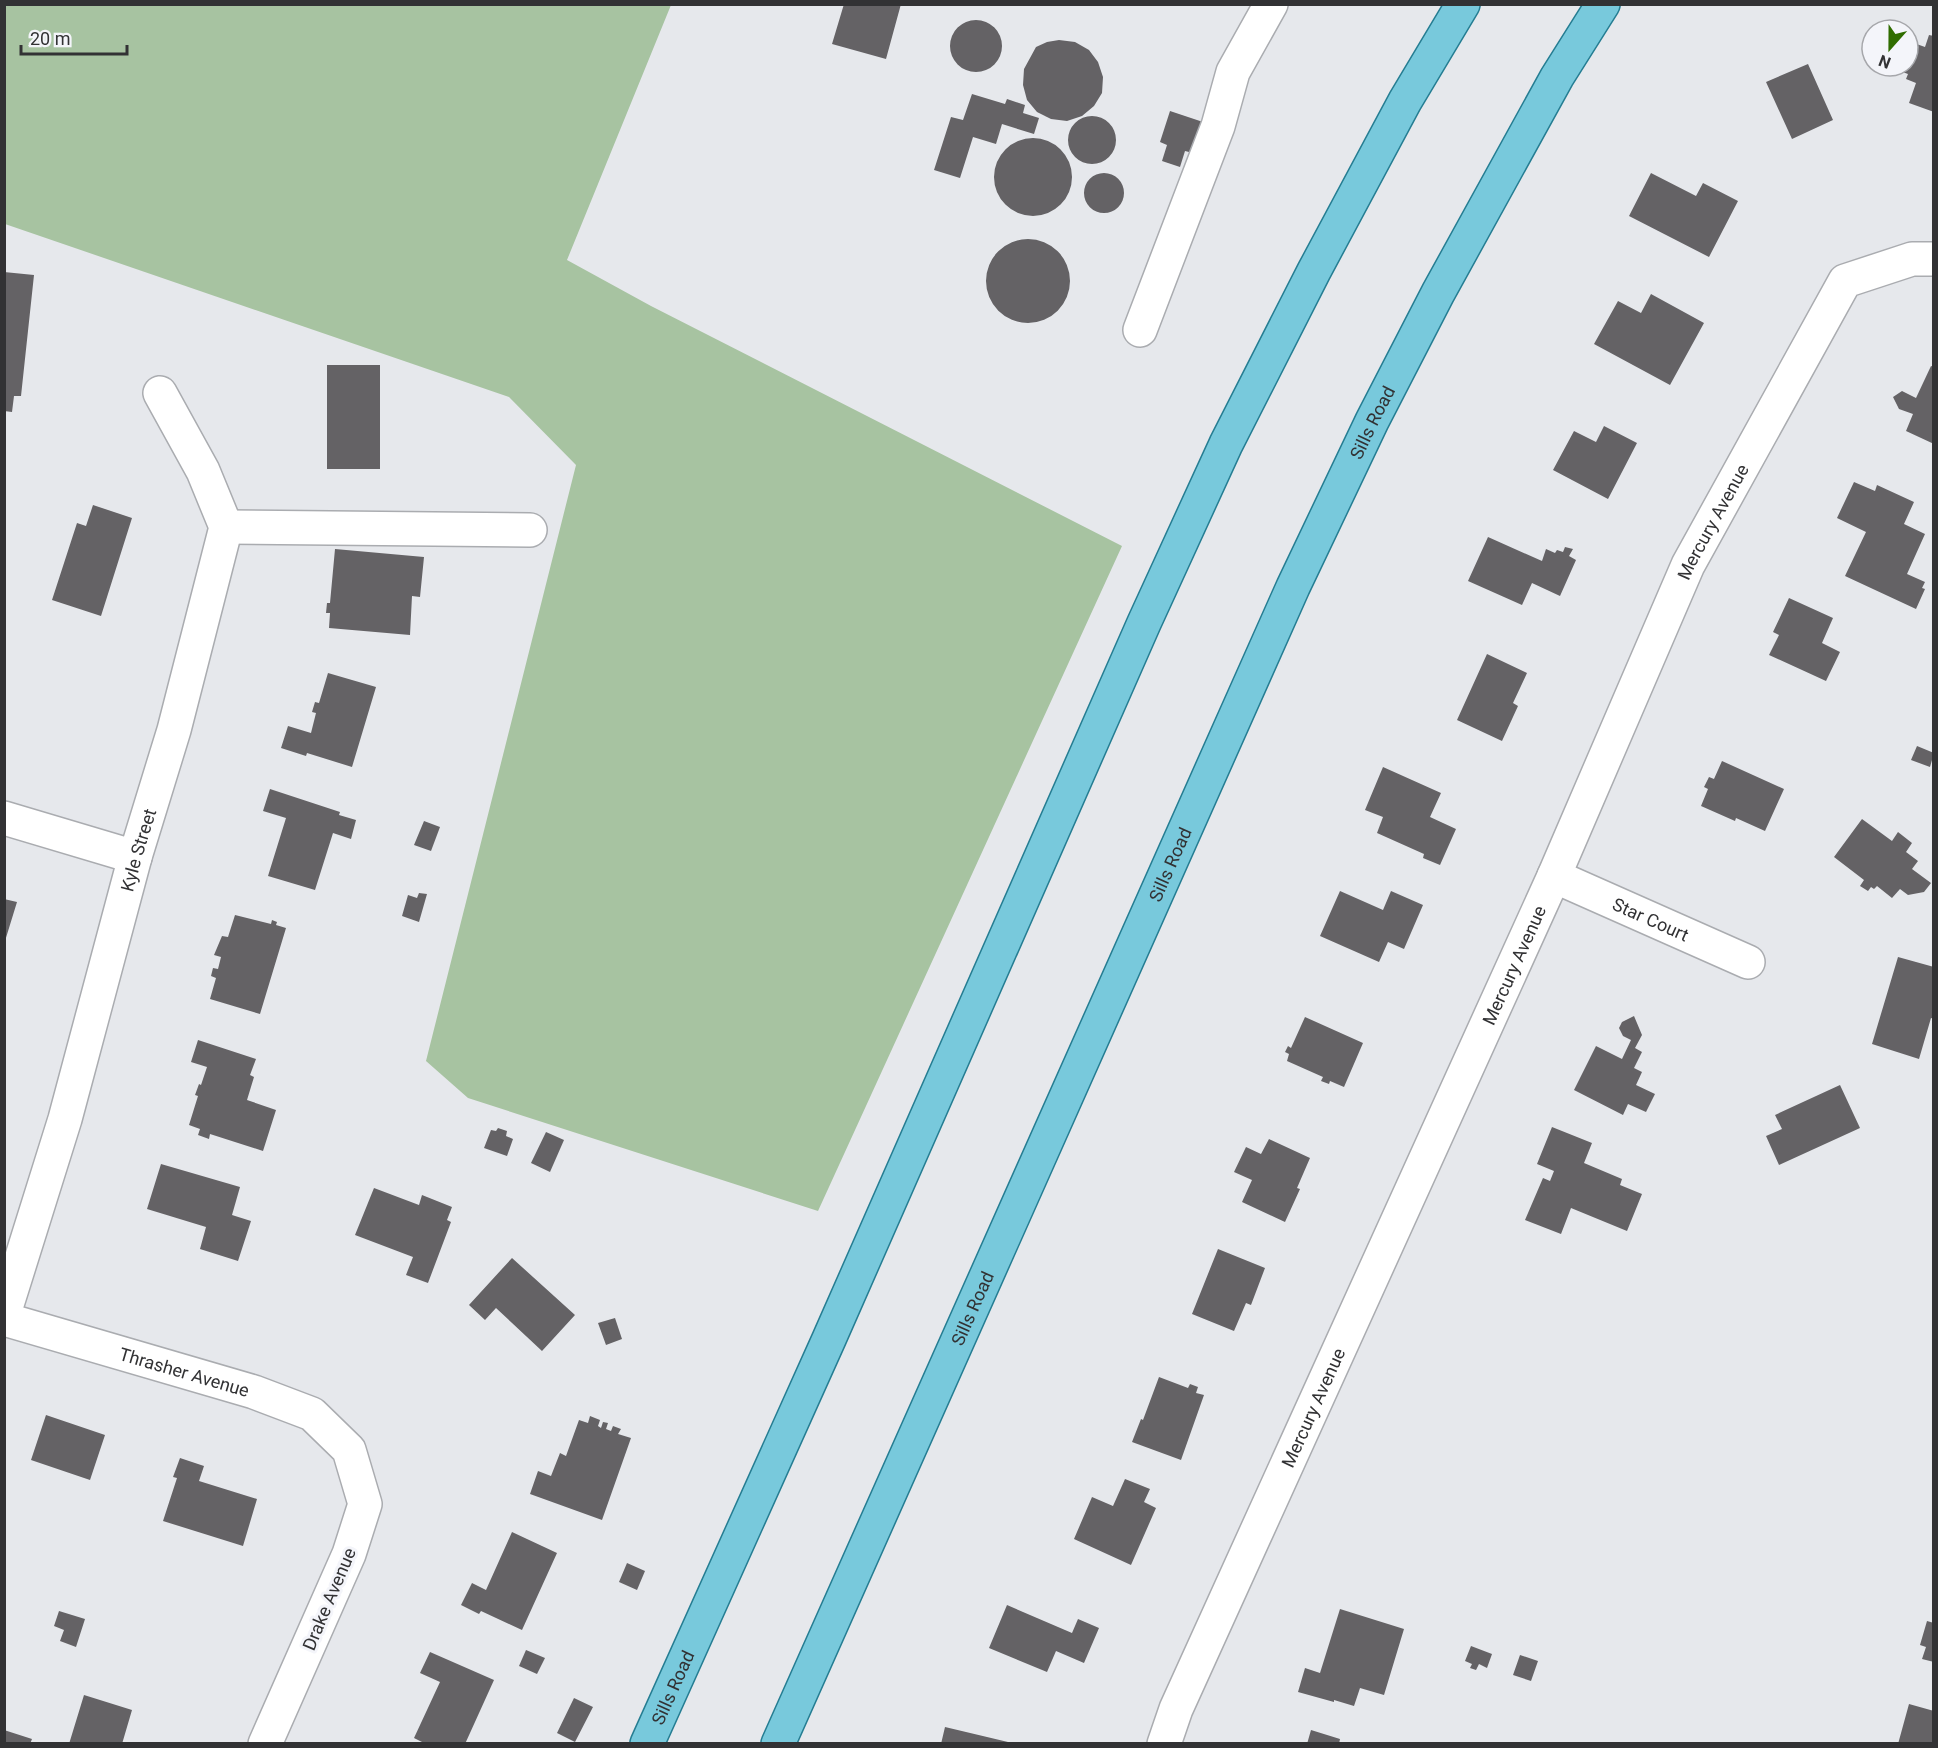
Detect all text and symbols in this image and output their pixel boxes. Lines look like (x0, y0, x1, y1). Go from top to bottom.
scale bar (21, 18, 128, 56)
north arrow (1860, 18, 1920, 78)
text: 20 m (30, 28, 70, 49)
text: N (1876, 51, 1893, 72)
street label: Sills Road (1345, 382, 1399, 462)
street label: Mercury Avenue (1673, 460, 1752, 583)
street label: Kyle Street (116, 806, 160, 894)
street label: Sills Road (1144, 824, 1195, 905)
street label: Star Court (1609, 893, 1692, 945)
street label: Mercury Avenue (1477, 902, 1550, 1028)
street label: Sills Road (946, 1268, 998, 1349)
street label: Thrasher Avenue (117, 1343, 252, 1401)
street label: Mercury Avenue (1277, 1345, 1349, 1471)
street label: Drake Avenue (298, 1545, 360, 1653)
street label: Sills Road (647, 1647, 698, 1728)

